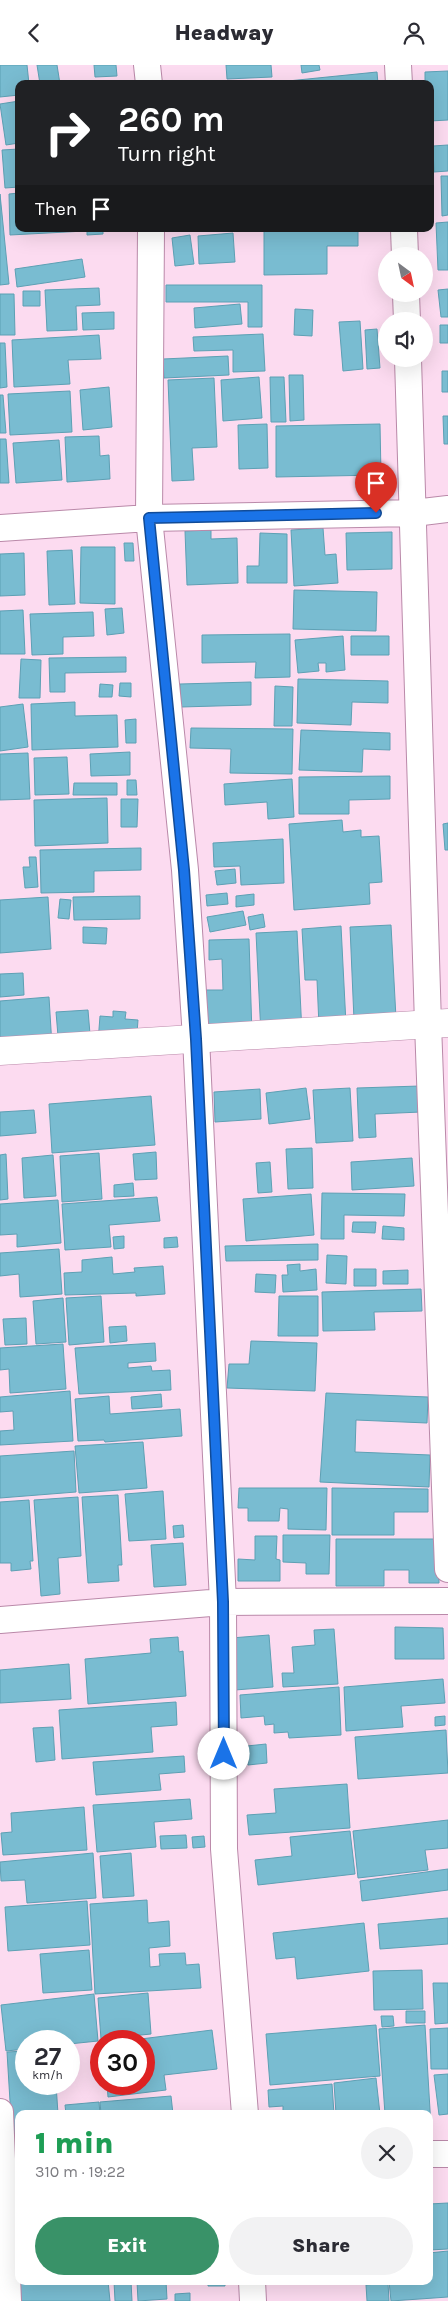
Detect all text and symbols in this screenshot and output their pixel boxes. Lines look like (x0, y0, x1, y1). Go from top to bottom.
icon: back (20, 19, 48, 47)
icon: person (400, 19, 428, 47)
text: Headway (174, 20, 274, 46)
text: 260 m (118, 99, 225, 140)
icon: right (35, 100, 100, 165)
text: Turn right (118, 141, 216, 167)
icon: arrive (87, 195, 115, 223)
text: Then (35, 198, 77, 220)
north arrow (378, 247, 432, 303)
map controls (378, 247, 433, 367)
button: sound (378, 312, 433, 367)
pin (355, 462, 397, 513)
icon: arrive (362, 469, 390, 497)
position arrow (197, 1727, 249, 1779)
speed limit sign: 30 (90, 2030, 155, 2095)
text: 27 (34, 2042, 61, 2071)
text: km/h (32, 2068, 63, 2082)
text: 1 min (35, 2125, 114, 2161)
button: close (361, 2127, 413, 2179)
text: 310 m · 19:22 (35, 2162, 125, 2181)
button: Exit (35, 2217, 219, 2275)
button: Share (229, 2217, 413, 2275)

